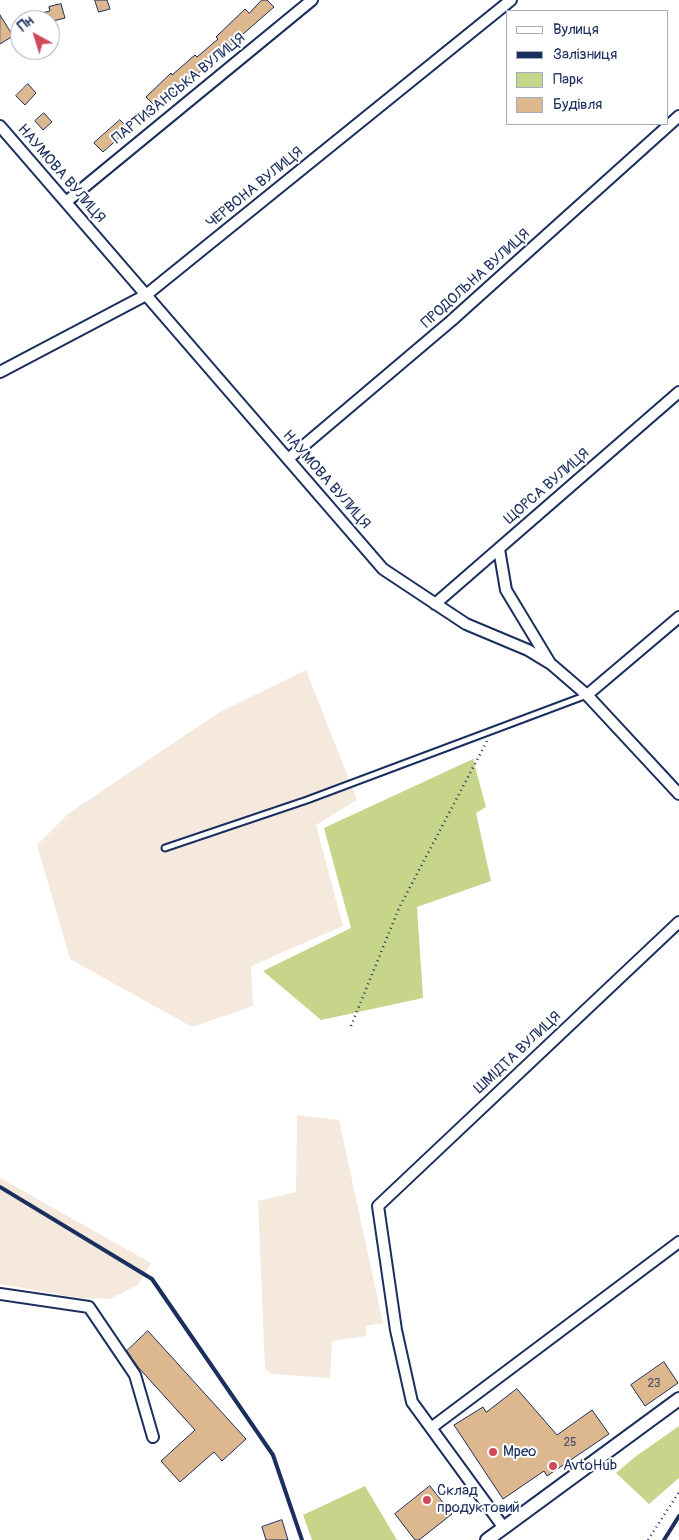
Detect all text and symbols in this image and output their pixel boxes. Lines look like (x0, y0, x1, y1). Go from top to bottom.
north arrow (10, 10, 60, 60)
legend (507, 10, 669, 125)
text: Пн (15, 12, 37, 35)
text: Вулиця (553, 20, 599, 39)
street label: ПАРТИЗАНСЬКА ВУЛИЦЯ (109, 30, 249, 148)
text: Залізниця (553, 45, 617, 64)
text: Парк (553, 70, 584, 89)
text: Будівля (553, 95, 602, 114)
street label: НАУМОВА ВУЛИЦЯ (13, 121, 109, 227)
street label: ЧЕРВОНА ВУЛИЦЯ (203, 143, 307, 233)
street label: ПРОДОЛЬНА ВУЛИЦЯ (418, 226, 534, 332)
street label: НАУМОВА ВУЛИЦЯ (278, 427, 374, 533)
street label: ЩОРСА ВУЛИЦЯ (501, 445, 593, 529)
street label: ШМІДТА ВУЛИЦЯ (471, 1008, 565, 1098)
house number: 23 (647, 1377, 661, 1391)
house number: 25 (563, 1436, 577, 1450)
place label: Мрео (503, 1443, 536, 1461)
marker: Мрео (487, 1446, 499, 1458)
place label: AvtoHub (563, 1457, 617, 1475)
marker: AvtoHub (547, 1460, 559, 1472)
place label: Склад продуктовий (437, 1482, 520, 1517)
marker: Склад продуктовий (421, 1494, 433, 1506)

